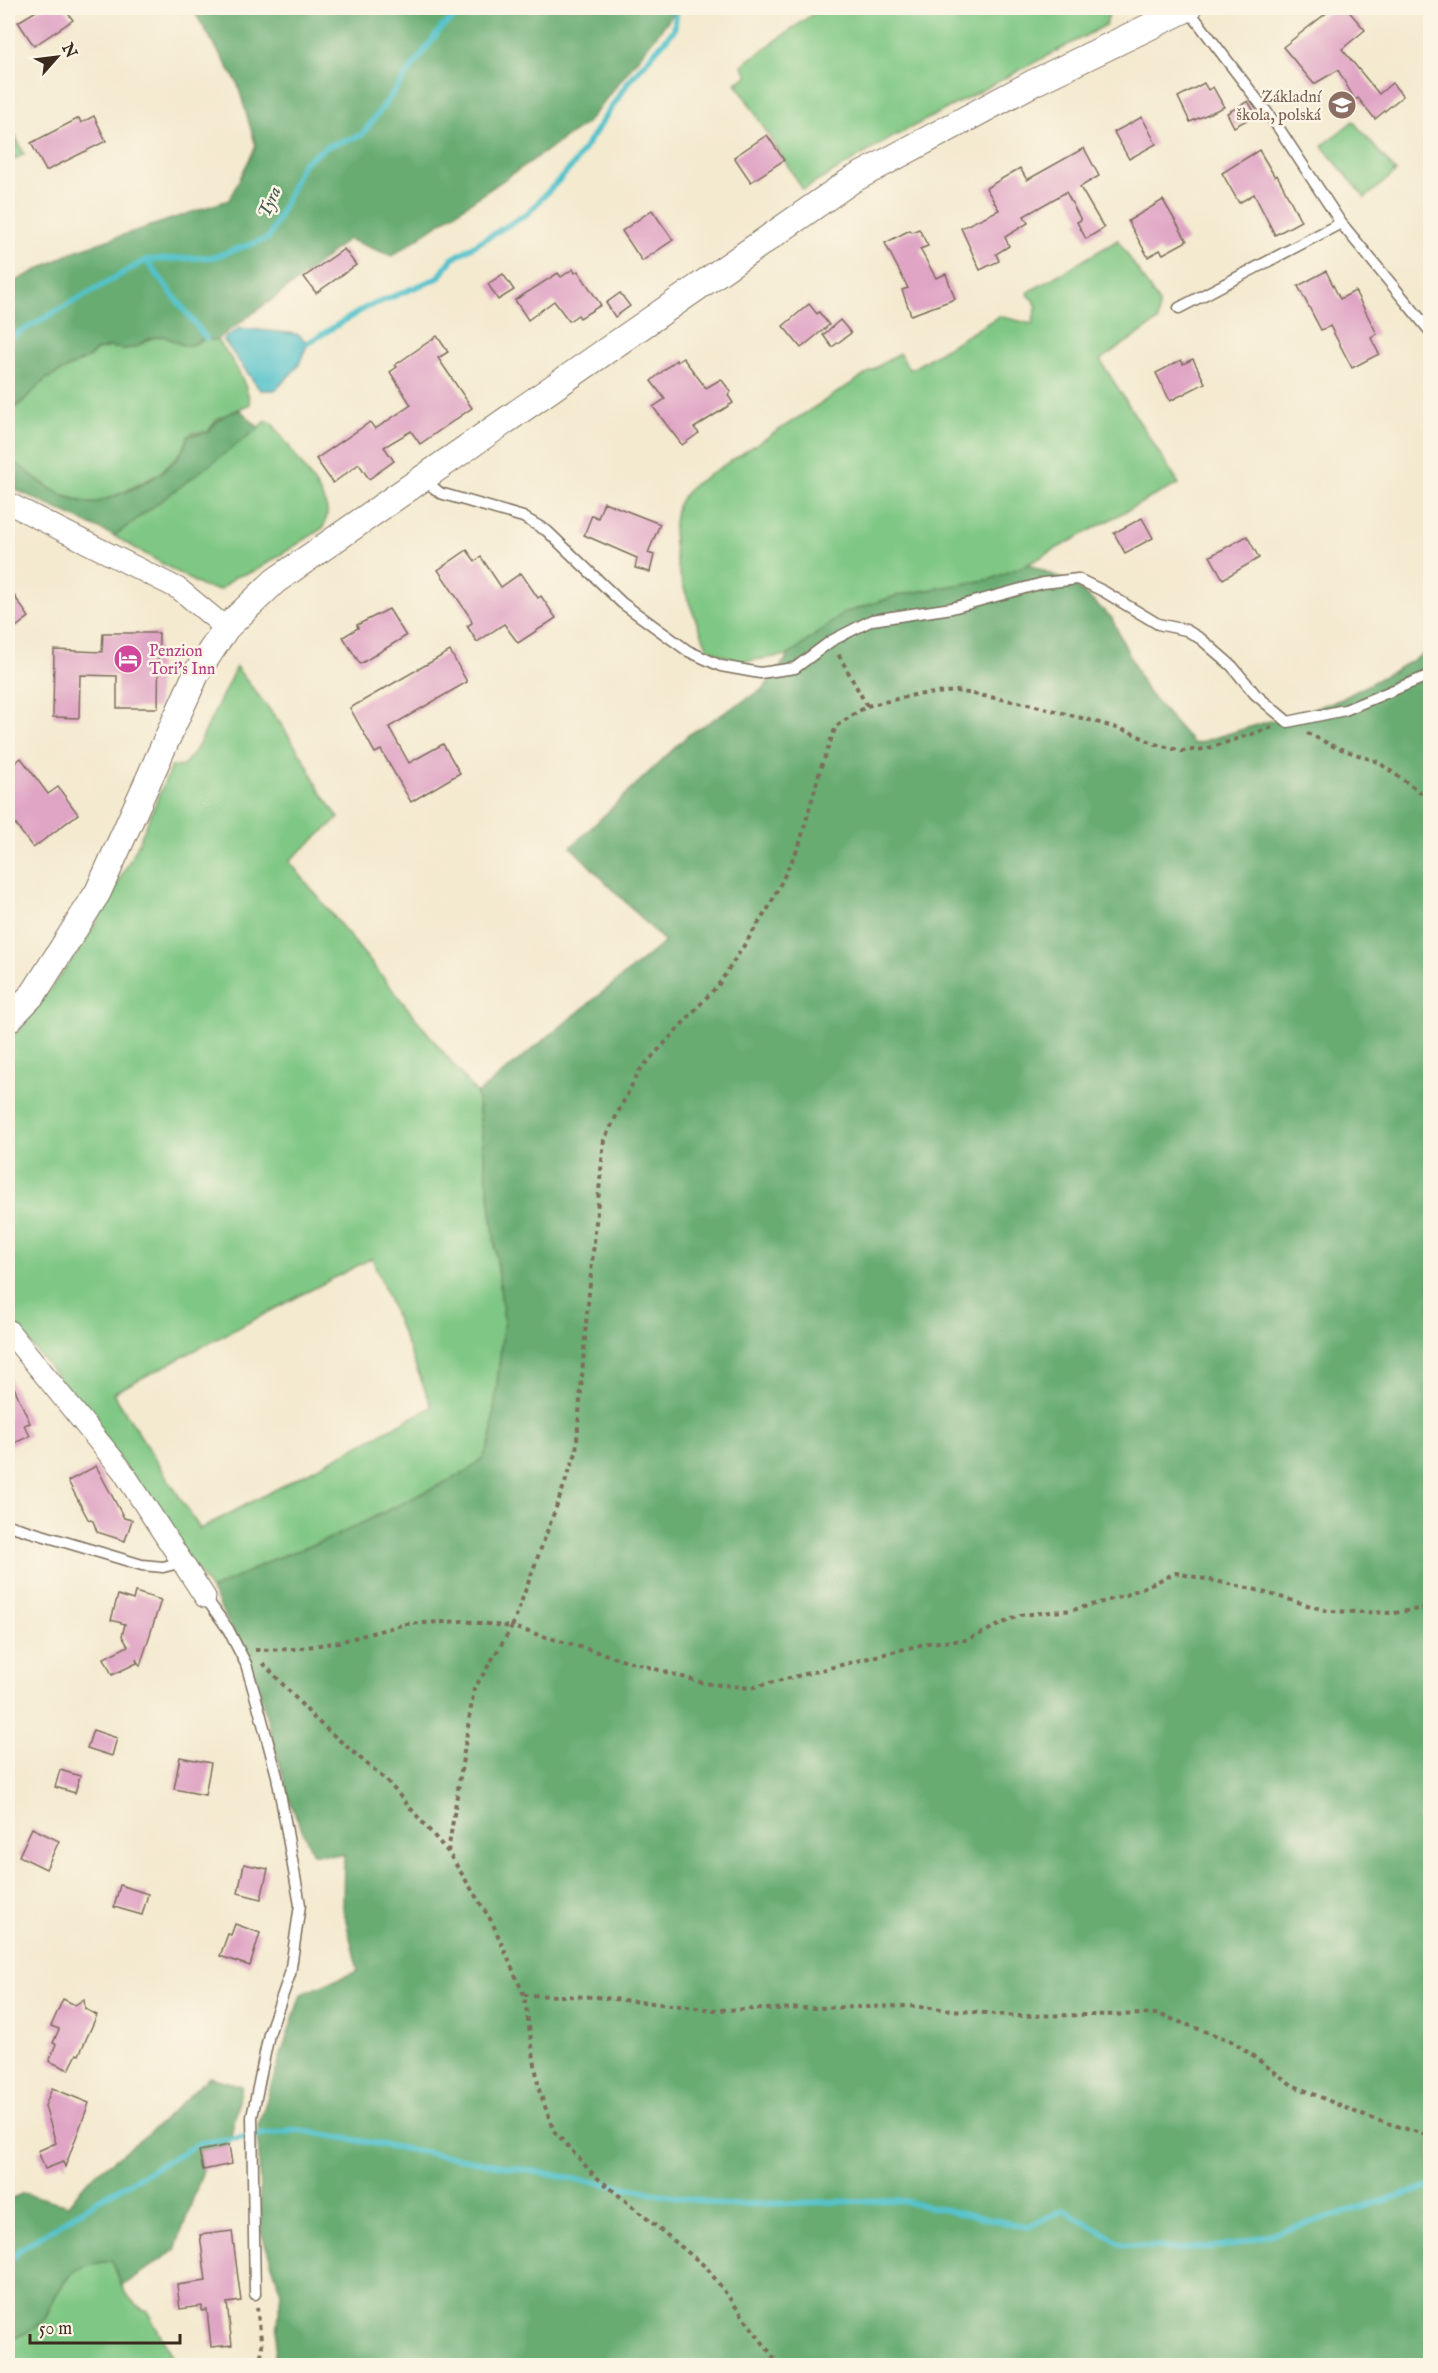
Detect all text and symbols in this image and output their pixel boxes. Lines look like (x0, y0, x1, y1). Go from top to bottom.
north arrow (27, 27, 87, 87)
text: N (56, 39, 81, 62)
place label: Základní škola, polská (1236, 88, 1323, 126)
school or university icon: Základní škola, polská (1326, 89, 1358, 121)
water label: Tyra (253, 183, 287, 222)
place label: Penzion Tori's Inn (149, 642, 216, 680)
hotel icon: Penzion Tori's Inn (112, 643, 144, 675)
scale bar (30, 2307, 180, 2345)
text: 50 m (39, 2318, 72, 2341)

